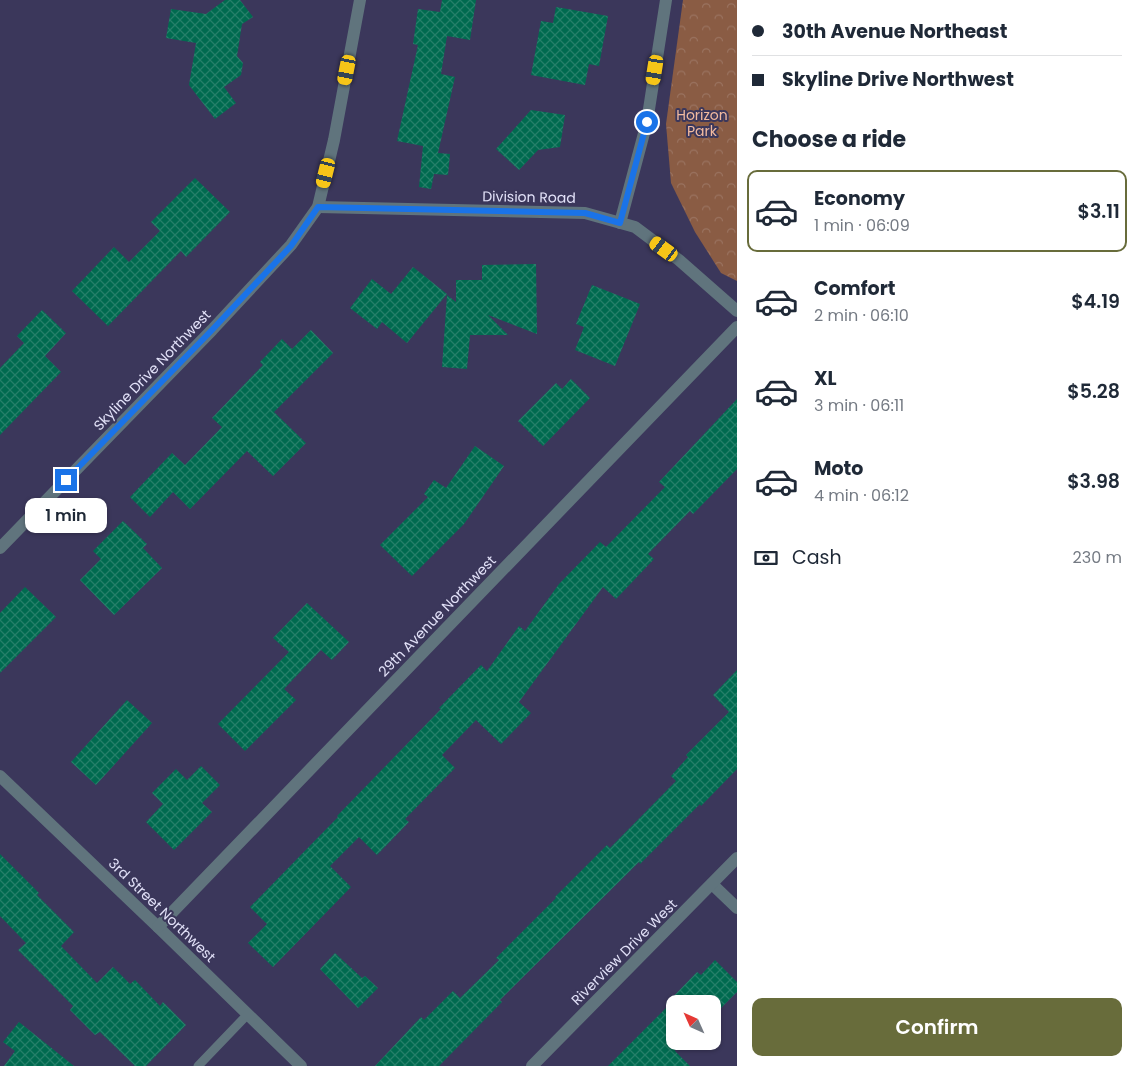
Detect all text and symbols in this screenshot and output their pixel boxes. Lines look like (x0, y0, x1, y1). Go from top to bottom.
text: 30th Avenue Northeast (782, 18, 1007, 45)
car (336, 54, 357, 86)
car (645, 54, 664, 86)
text: Skyline Drive Northwest (782, 66, 1014, 93)
park label: Horizon Park (676, 105, 728, 141)
route start (636, 111, 658, 133)
text: Choose a ride (752, 124, 906, 155)
car (315, 157, 336, 189)
text: Economy (814, 185, 905, 212)
street label: Division Road (482, 186, 576, 208)
icon: car (754, 189, 799, 234)
text: $3.11 (1077, 198, 1120, 225)
text: 1 min · 06:09 (814, 214, 910, 237)
car (647, 234, 680, 264)
text: Comfort (814, 275, 896, 302)
icon: car (754, 279, 799, 324)
text: $4.19 (1071, 288, 1120, 315)
text: 2 min · 06:10 (814, 304, 909, 327)
street label: Skyline Drive Northwest (89, 305, 215, 435)
text: XL (814, 365, 837, 392)
icon: car (754, 369, 799, 414)
text: $5.28 (1067, 378, 1120, 405)
text: 3 min · 06:11 (814, 394, 904, 417)
text: Moto (814, 455, 863, 482)
icon: car (754, 459, 799, 504)
text: $3.98 (1067, 468, 1120, 495)
route end (55, 469, 77, 491)
text: 4 min · 06:12 (814, 484, 909, 507)
callout: 1 min (25, 498, 107, 532)
text: 1 min (45, 504, 87, 527)
icon: cash (752, 544, 780, 572)
text: Cash (792, 544, 842, 571)
text: 230 m (1073, 546, 1122, 569)
street label: 29th Avenue Northwest (374, 551, 500, 681)
street label: 3rd Street Northwest (104, 853, 220, 967)
street label: Riverview Drive West (567, 895, 681, 1009)
north arrow (666, 995, 721, 1050)
map controls (666, 995, 721, 1050)
button: Confirm (752, 998, 1122, 1056)

